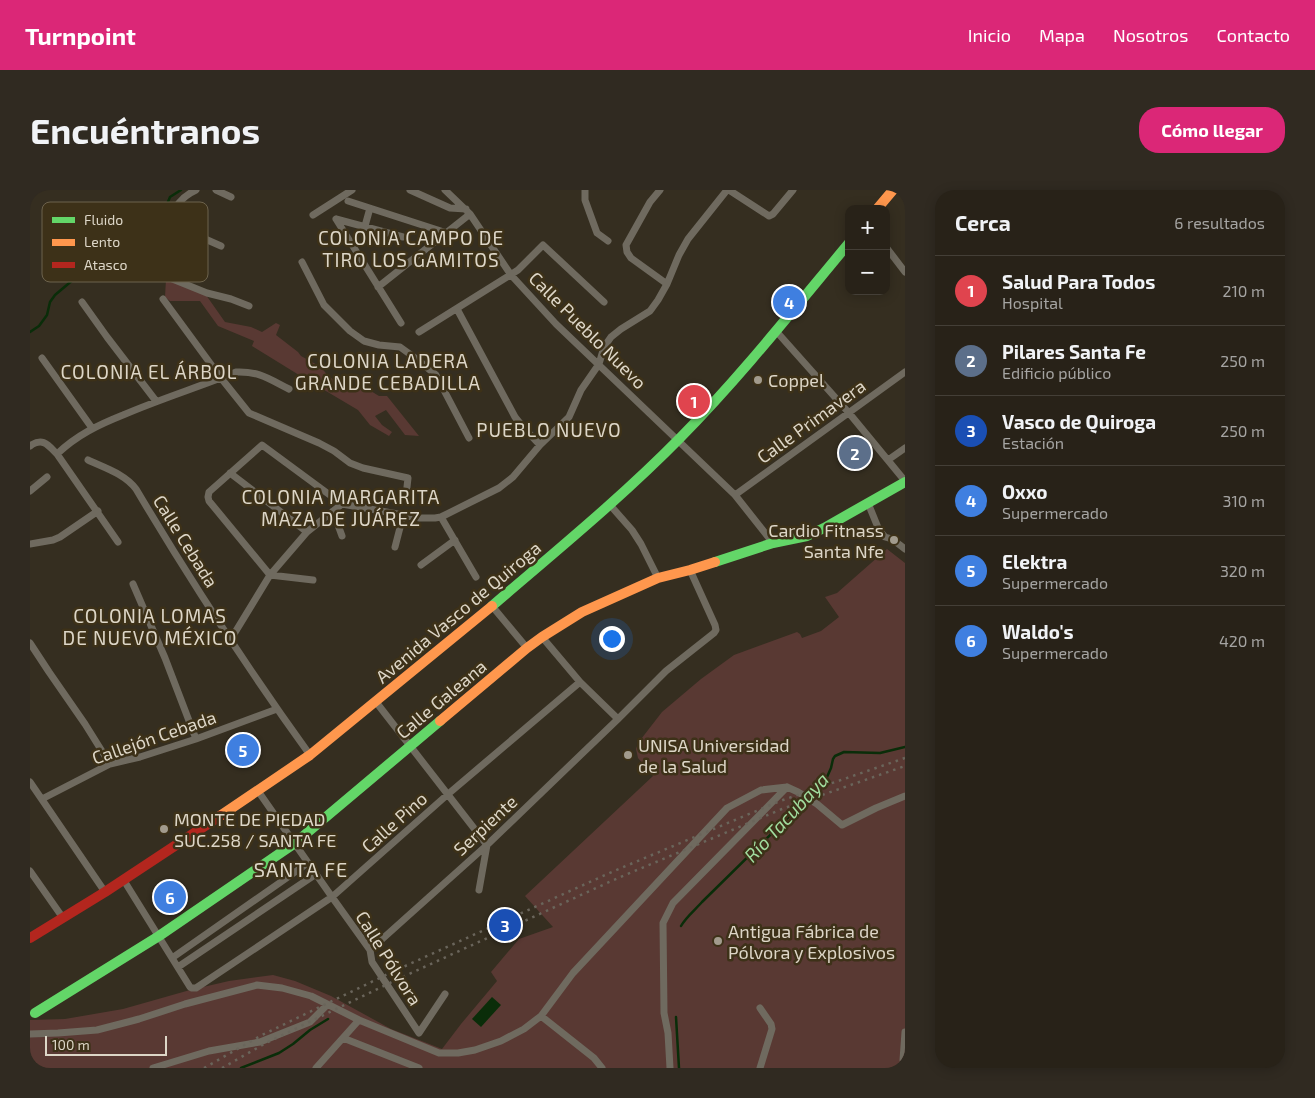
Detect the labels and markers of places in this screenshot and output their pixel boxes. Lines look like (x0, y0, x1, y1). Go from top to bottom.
pin: 4 (773, 283, 805, 321)
place label: Coppel (768, 369, 825, 391)
marker: Coppel (752, 374, 764, 386)
pin: 1 (678, 382, 710, 420)
pin: 2 (839, 434, 871, 472)
place label: Cardio Fitnass Santa Nfe (768, 519, 884, 562)
marker: Cardio Fitnass Santa Nfe (888, 534, 900, 546)
pin: 5 (227, 731, 259, 769)
place label: UNISA Universidad de la Salud (638, 734, 790, 777)
marker: UNISA Universidad de la Salud (622, 749, 634, 761)
place label: MONTE DE PIEDAD SUC.258 / SANTA FE (174, 808, 336, 851)
marker: MONTE DE PIEDAD SUC.258 / SANTA FE (158, 823, 170, 835)
pin: 6 (154, 878, 186, 916)
pin: 3 (489, 906, 521, 944)
place label: Antigua Fábrica de Pólvora y Explosivos (728, 920, 895, 963)
marker: Antigua Fábrica de Pólvora y Explosivos (712, 935, 724, 947)

